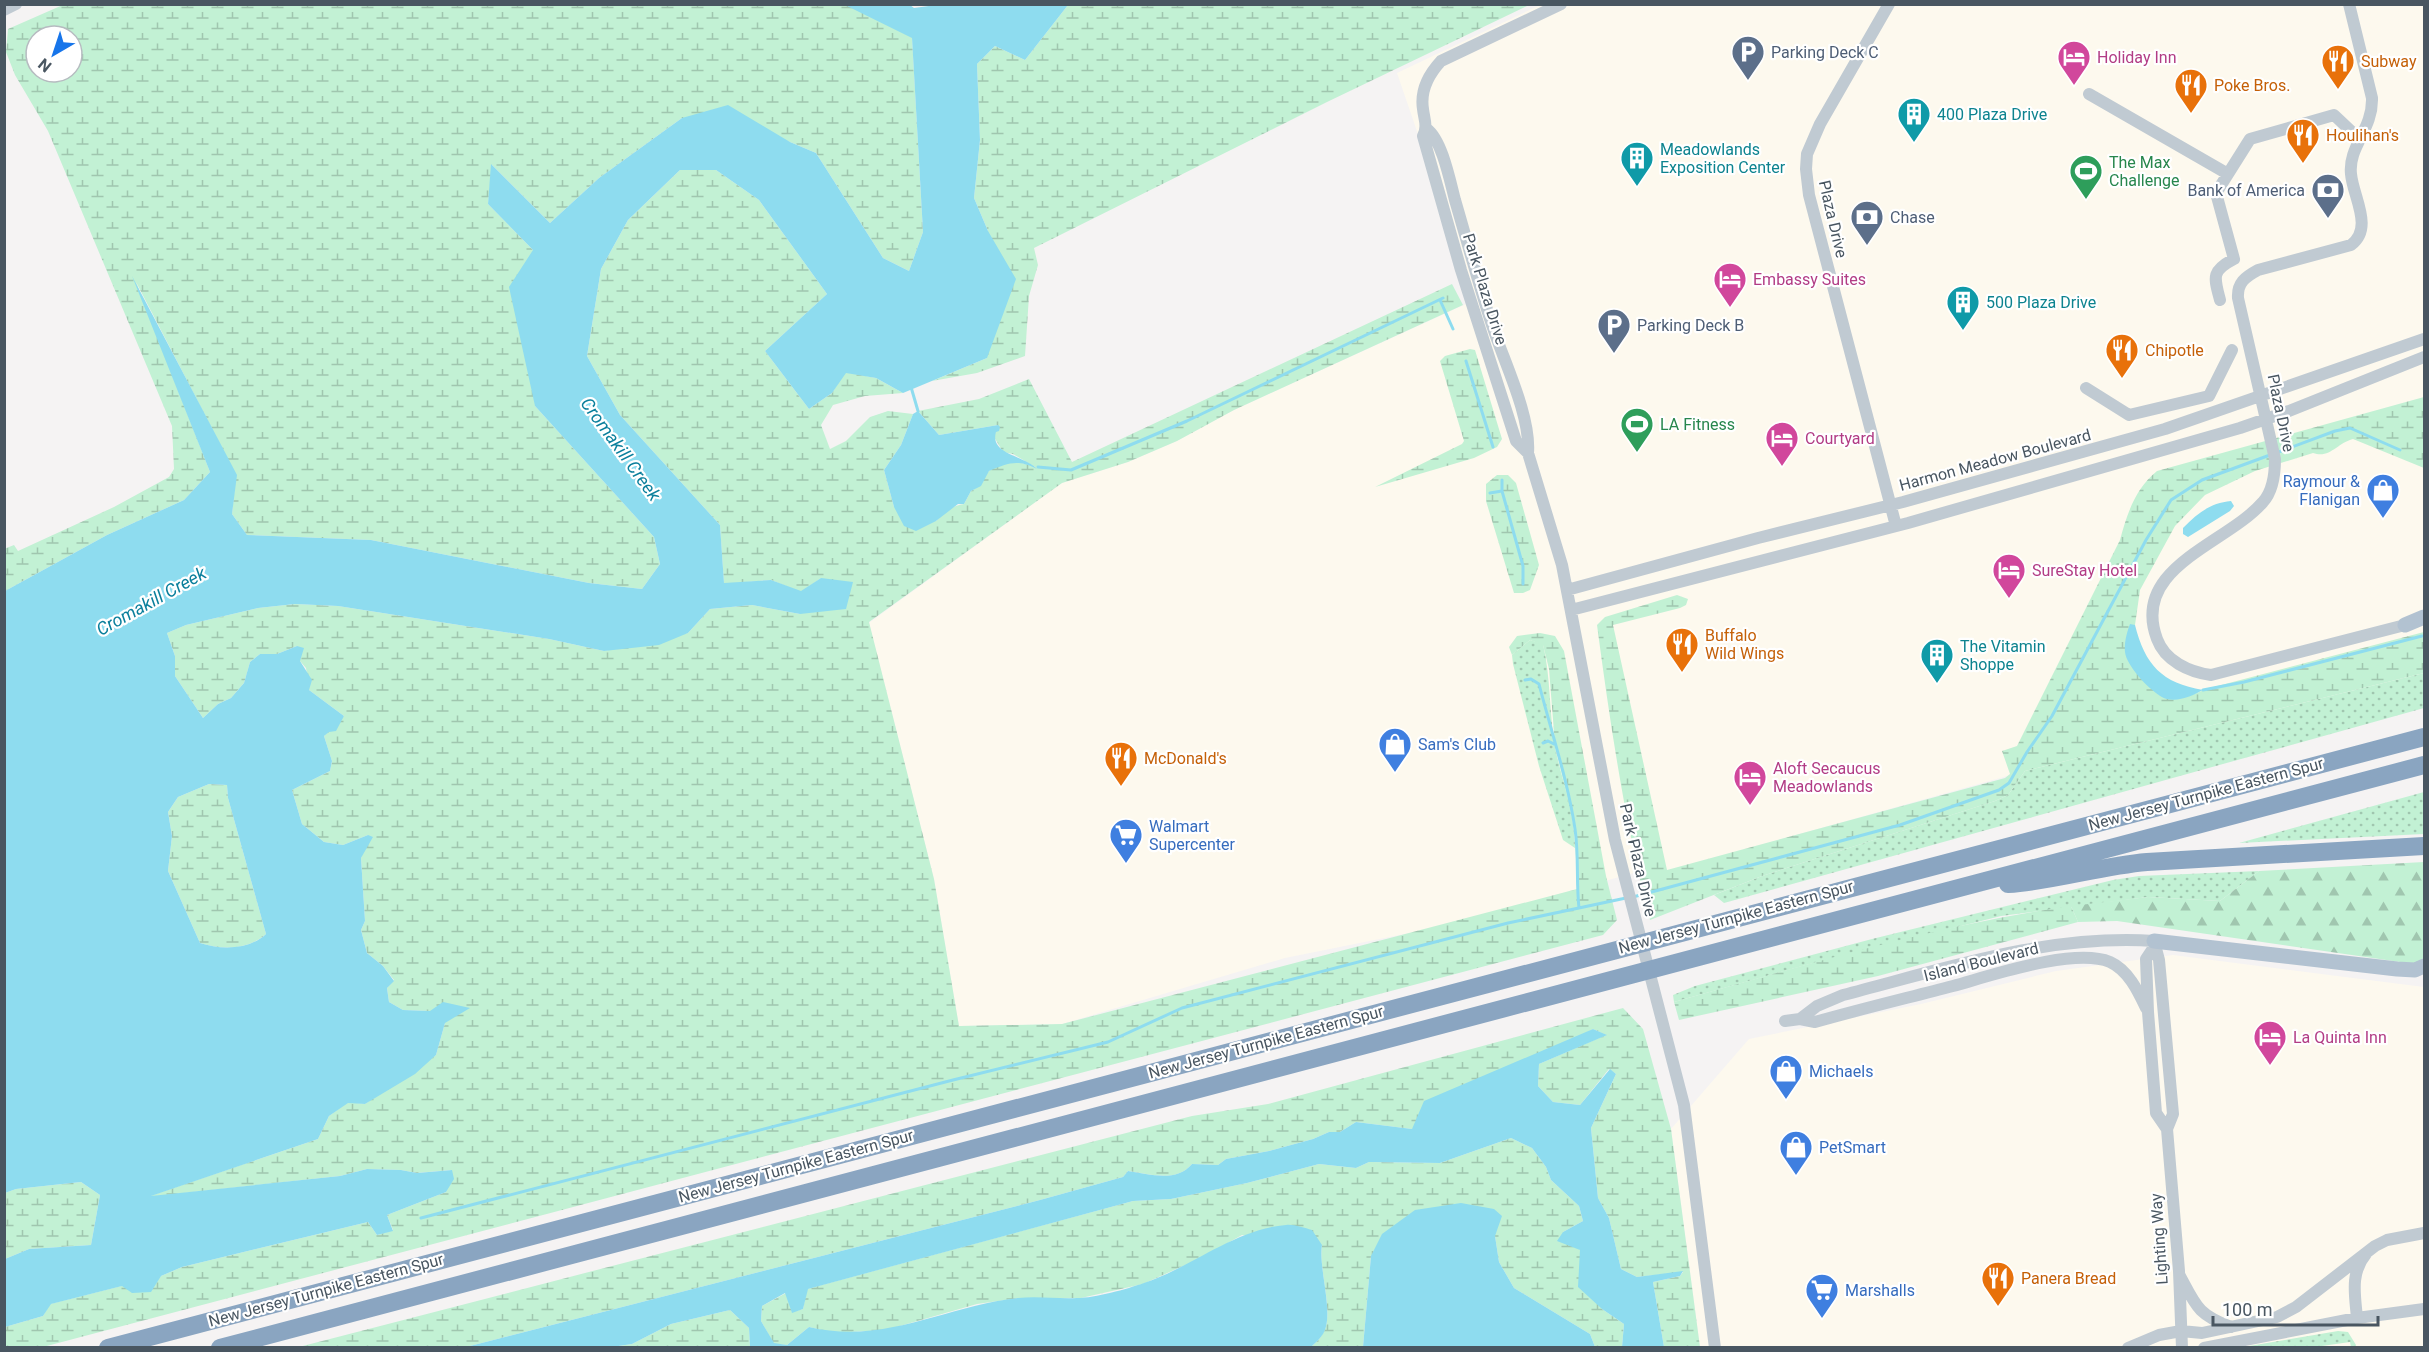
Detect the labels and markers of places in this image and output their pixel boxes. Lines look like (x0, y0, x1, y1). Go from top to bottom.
parking icon: Parking Deck C (1730, 34, 1766, 81)
hotel icon: Holiday Inn (2056, 39, 2092, 86)
place label: Parking Deck C (1771, 43, 1879, 62)
restaurant icon: Subway (2320, 43, 2356, 90)
place label: Holiday Inn (2097, 48, 2177, 67)
place label: Subway (2361, 52, 2417, 71)
restaurant icon: Poke Bros. (2173, 67, 2209, 114)
place label: Poke Bros. (2214, 76, 2290, 95)
building icon: 400 Plaza Drive (1896, 96, 1932, 143)
place label: 400 Plaza Drive (1937, 105, 2047, 124)
restaurant icon: Houlihan's (2285, 117, 2321, 164)
place label: Houlihan's (2326, 126, 2399, 145)
building icon: Meadowlands Exposition Center (1619, 140, 1655, 187)
place label: Meadowlands Exposition Center (1660, 140, 1786, 177)
sports icon: The Max Challenge (2068, 153, 2104, 200)
place label: The Max Challenge (2109, 153, 2180, 190)
bank icon: Bank of America (2310, 172, 2346, 219)
place label: Bank of America (2187, 181, 2305, 200)
bank icon: Chase (1849, 199, 1885, 246)
place label: Chase (1890, 208, 1935, 227)
hotel icon: Embassy Suites (1712, 261, 1748, 308)
place label: Embassy Suites (1753, 270, 1866, 289)
building icon: 500 Plaza Drive (1945, 284, 1981, 331)
place label: 500 Plaza Drive (1986, 293, 2096, 312)
parking icon: Parking Deck B (1596, 307, 1632, 354)
place label: Parking Deck B (1637, 316, 1744, 335)
restaurant icon: Chipotle (2104, 332, 2140, 379)
place label: Chipotle (2145, 341, 2204, 360)
sports icon: LA Fitness (1619, 406, 1655, 453)
place label: LA Fitness (1660, 415, 1735, 434)
hotel icon: Courtyard (1764, 420, 1800, 467)
place label: Courtyard (1805, 429, 1875, 448)
place label: Raymour & Flanigan (2283, 472, 2360, 509)
shop icon: Raymour & Flanigan (2365, 472, 2401, 519)
hotel icon: SureStay Hotel (1991, 552, 2027, 599)
place label: SureStay Hotel (2032, 561, 2137, 580)
restaurant icon: Buffalo Wild Wings (1664, 626, 1700, 673)
place label: Buffalo Wild Wings (1705, 626, 1784, 663)
building icon: The Vitamin Shoppe (1919, 637, 1955, 684)
place label: The Vitamin Shoppe (1960, 637, 2046, 674)
shop icon: Sam's Club (1377, 726, 1413, 773)
place label: Sam's Club (1418, 735, 1496, 754)
restaurant icon: McDonald's (1103, 740, 1139, 787)
place label: McDonald's (1144, 749, 1227, 768)
hotel icon: Aloft Secaucus Meadowlands (1732, 759, 1768, 806)
place label: Aloft Secaucus Meadowlands (1773, 759, 1881, 796)
supermarket icon: Walmart Supercenter (1108, 817, 1144, 864)
place label: Walmart Supercenter (1149, 817, 1235, 854)
hotel icon: La Quinta Inn (2252, 1019, 2288, 1066)
place label: La Quinta Inn (2293, 1028, 2387, 1047)
shop icon: Michaels (1768, 1053, 1804, 1100)
place label: Michaels (1809, 1062, 1873, 1081)
shop icon: PetSmart (1778, 1129, 1814, 1176)
place label: PetSmart (1819, 1138, 1886, 1157)
restaurant icon: Panera Bread (1980, 1260, 2016, 1307)
place label: Panera Bread (2021, 1269, 2116, 1288)
supermarket icon: Marshalls (1804, 1272, 1840, 1319)
place label: Marshalls (1845, 1281, 1915, 1300)

